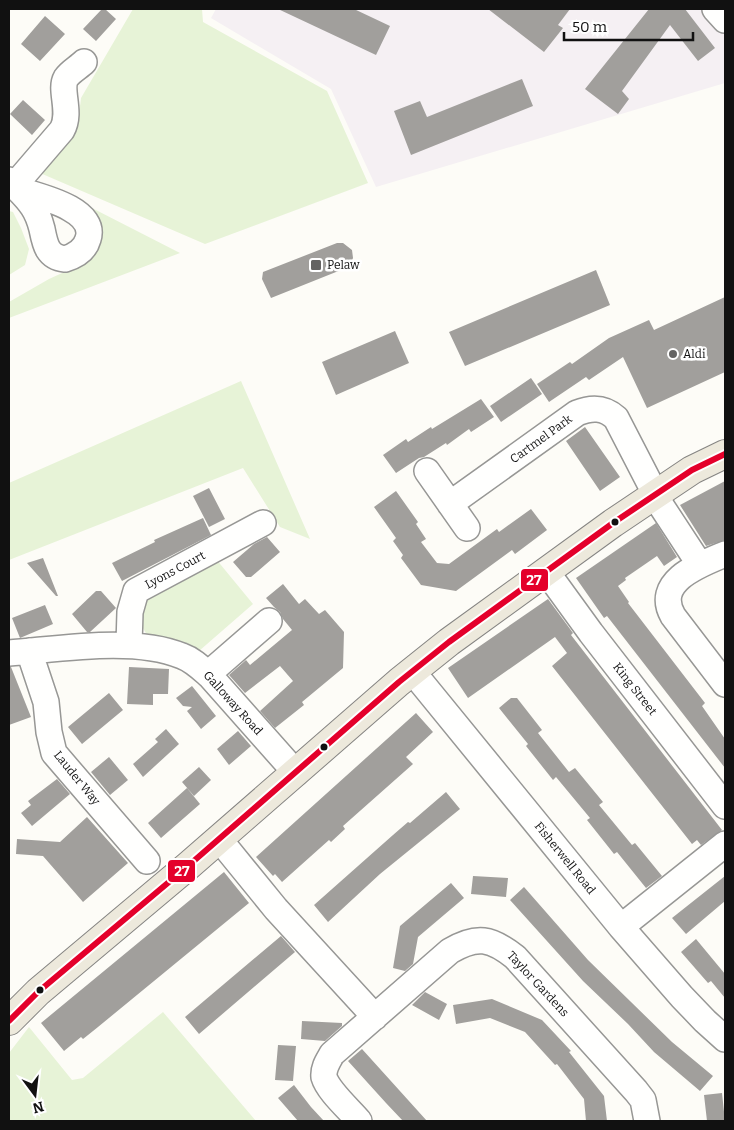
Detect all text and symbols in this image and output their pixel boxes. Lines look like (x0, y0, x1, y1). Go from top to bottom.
scale bar (564, 10, 693, 42)
text: 50 m (572, 18, 608, 36)
marker: Pelaw (309, 258, 323, 272)
place label: Pelaw (327, 258, 360, 272)
place label: Aldi (683, 347, 706, 361)
marker: Aldi (667, 348, 679, 360)
street label: Cartmel Park (507, 412, 575, 466)
unlabelled marker (610, 517, 620, 527)
street label: Lyons Court (142, 548, 208, 592)
line badge: 27 (520, 568, 549, 592)
text: 27 (526, 572, 542, 589)
street label: King Street (610, 660, 660, 718)
street label: Galloway Road (201, 668, 265, 738)
unlabelled marker (319, 742, 329, 752)
street label: Lauder Way (51, 748, 104, 808)
street label: Fisherwell Road (532, 819, 598, 897)
line badge: 27 (167, 859, 196, 883)
text: 27 (174, 863, 190, 880)
street label: Taylor Gardens (504, 948, 572, 1020)
unlabelled marker (35, 985, 45, 995)
north arrow (10, 1070, 60, 1120)
text: N (31, 1097, 46, 1117)

